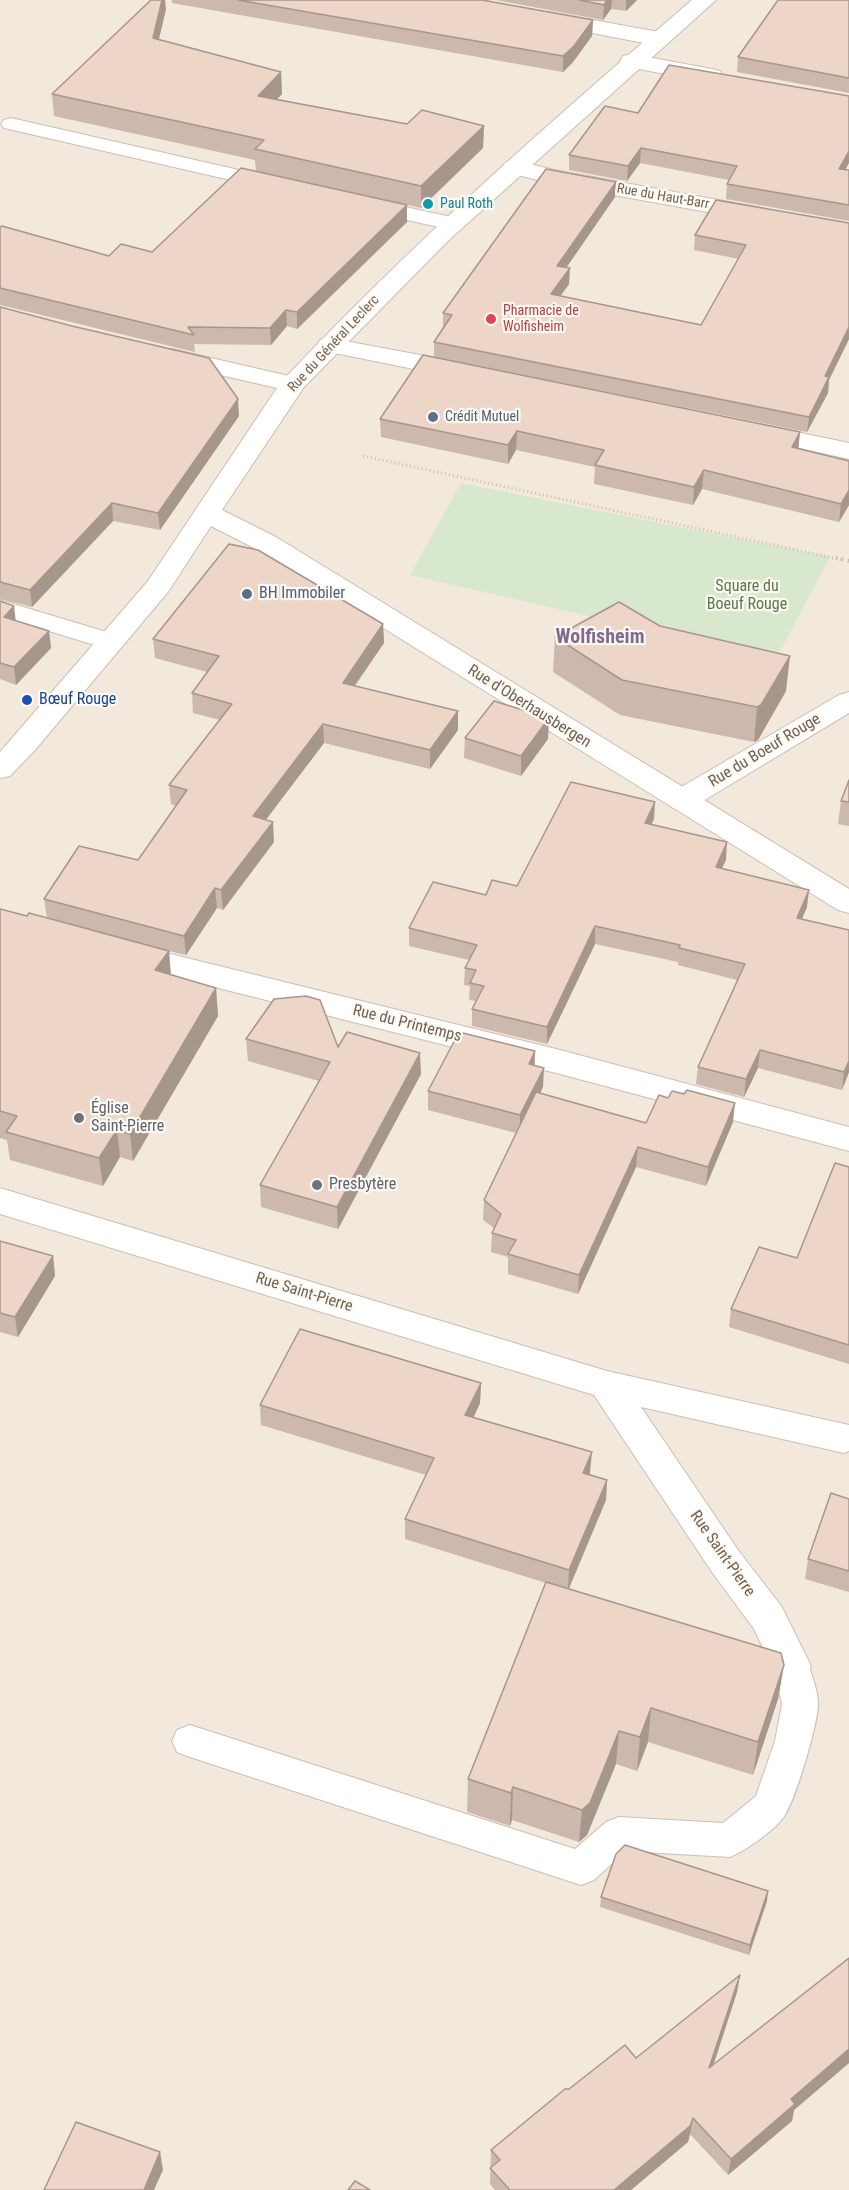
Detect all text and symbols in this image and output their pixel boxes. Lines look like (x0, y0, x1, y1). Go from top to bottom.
street label: Rue du Haut-Barr (615, 181, 711, 213)
place label: Paul Roth (440, 196, 493, 212)
marker: Paul Roth (421, 197, 435, 211)
street label: Rue du Général Leclerc (285, 292, 383, 396)
place label: Pharmacie de Wolfisheim (503, 303, 579, 336)
marker: Pharmacie de Wolfisheim (484, 312, 498, 326)
place label: Crédit Mutuel (445, 409, 519, 425)
marker: Crédit Mutuel (426, 410, 440, 424)
park label: Square du Boeuf Rouge (707, 577, 787, 615)
place label: BH Immobiler (259, 584, 345, 604)
marker: BH Immobiler (240, 587, 254, 601)
district label: Wolfisheim (556, 626, 644, 650)
street label: Rue d'Oberhausbergen (464, 661, 594, 753)
place label: Bœuf Rouge (39, 690, 116, 710)
marker: Bœuf Rouge (20, 693, 34, 707)
street label: Rue du Boeuf Rouge (706, 710, 824, 792)
street label: Rue du Printemps (351, 1001, 463, 1047)
place label: Église Saint-Pierre (91, 1099, 164, 1137)
marker: Église Saint-Pierre (72, 1111, 86, 1125)
place label: Presbytère (329, 1175, 396, 1195)
marker: Presbytère (310, 1178, 324, 1192)
street label: Rue Saint-Pierre (253, 1269, 355, 1317)
street label: Rue Saint-Pierre (685, 1507, 759, 1601)

